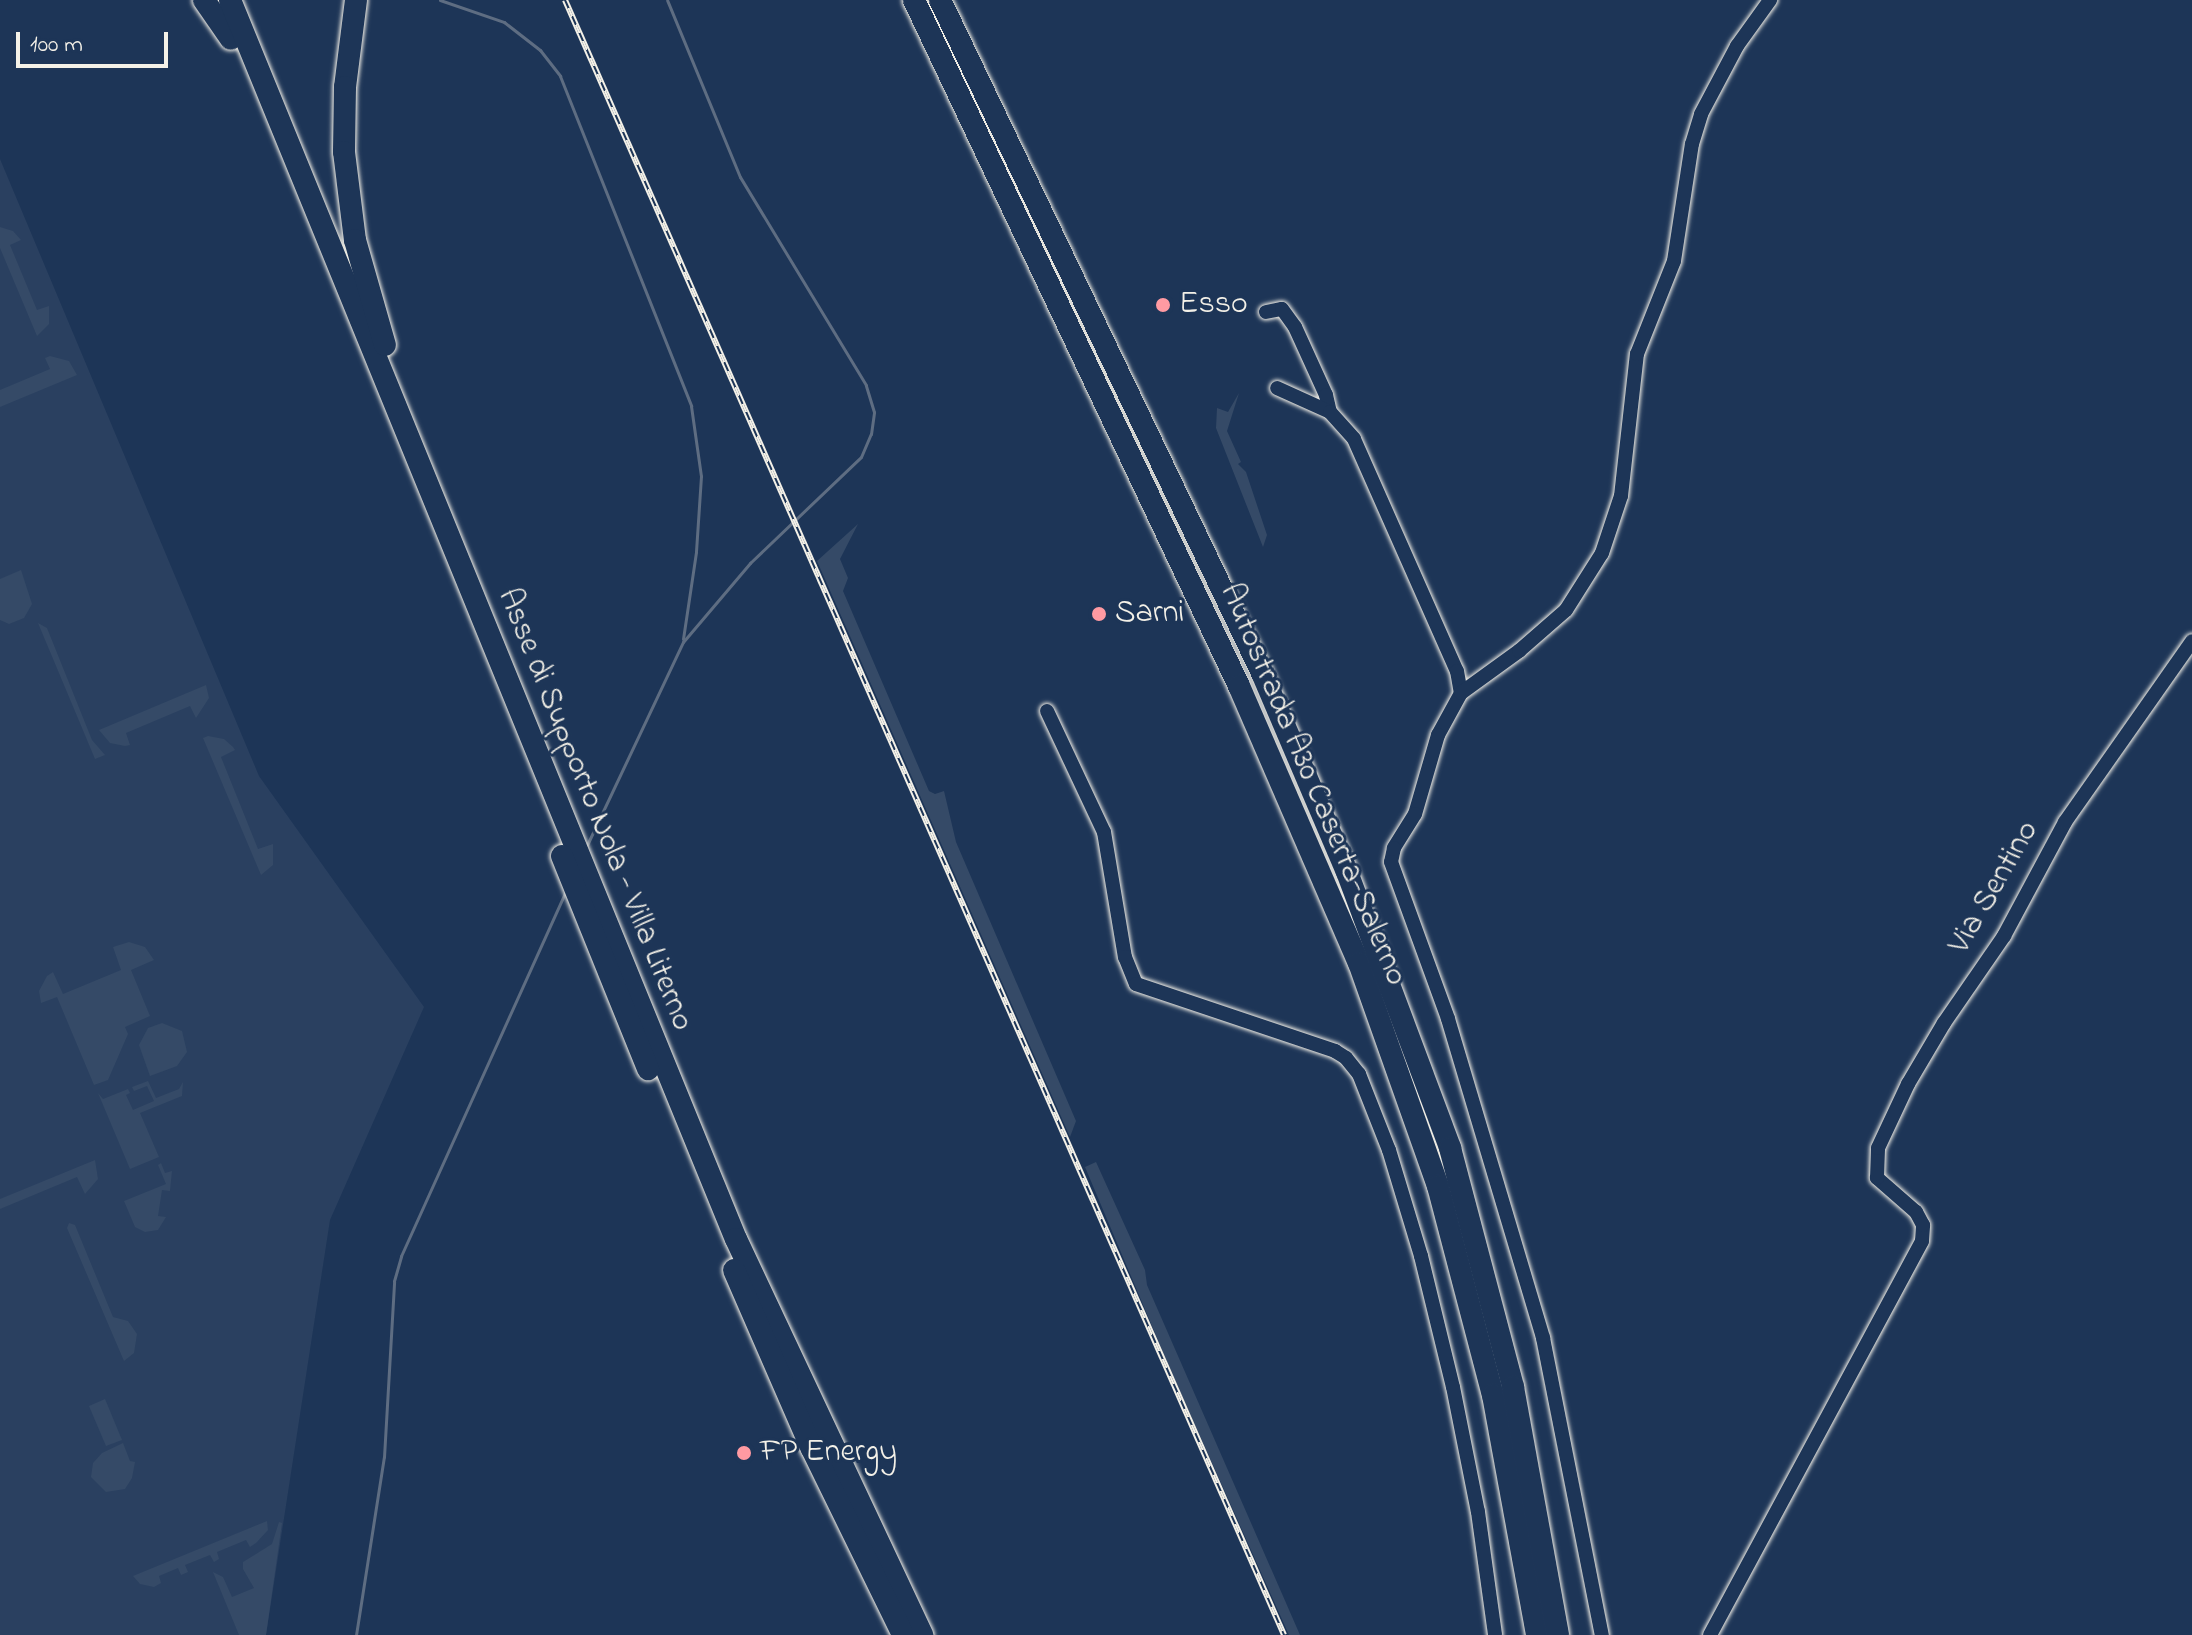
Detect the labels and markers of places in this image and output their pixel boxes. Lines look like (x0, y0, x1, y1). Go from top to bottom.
place label: Esso (1179, 286, 1248, 324)
marker: Esso (1154, 296, 1172, 314)
place label: Sarni (1115, 595, 1184, 633)
marker: Sarni (1090, 605, 1108, 623)
place label: FP Energy (760, 1434, 897, 1472)
marker: FP Energy (735, 1444, 753, 1462)

